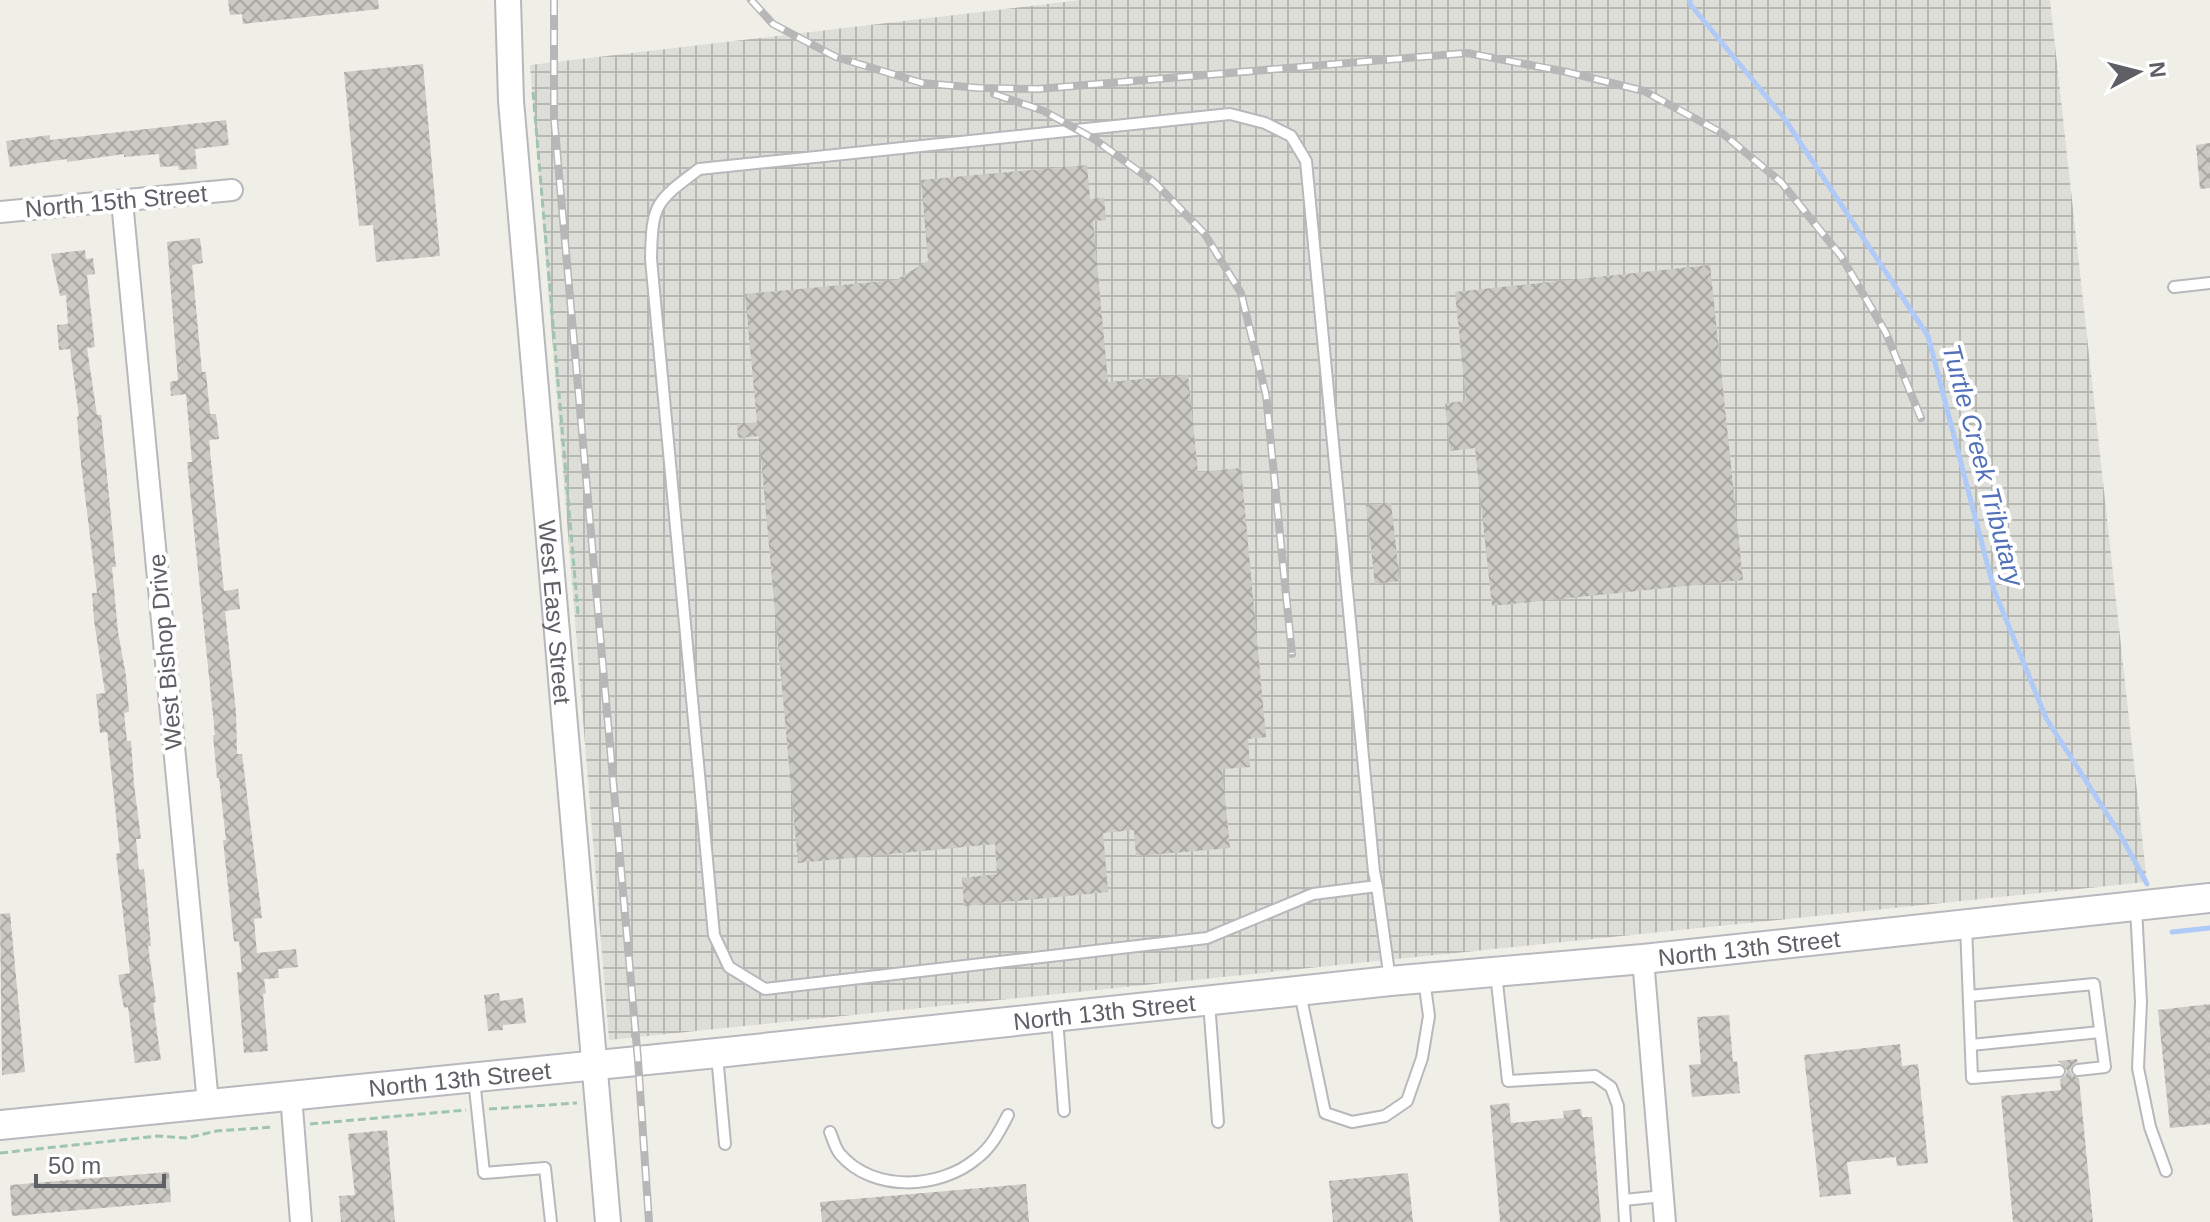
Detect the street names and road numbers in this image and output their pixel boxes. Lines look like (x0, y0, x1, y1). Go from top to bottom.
street label: North 15th Street (24, 180, 209, 222)
street label: West Easy Street (534, 519, 577, 706)
street label: West Bishop Drive (143, 553, 187, 751)
street label: North 13th Street (1657, 924, 1842, 971)
street label: North 13th Street (1012, 988, 1197, 1035)
street label: North 13th Street (367, 1056, 552, 1101)

